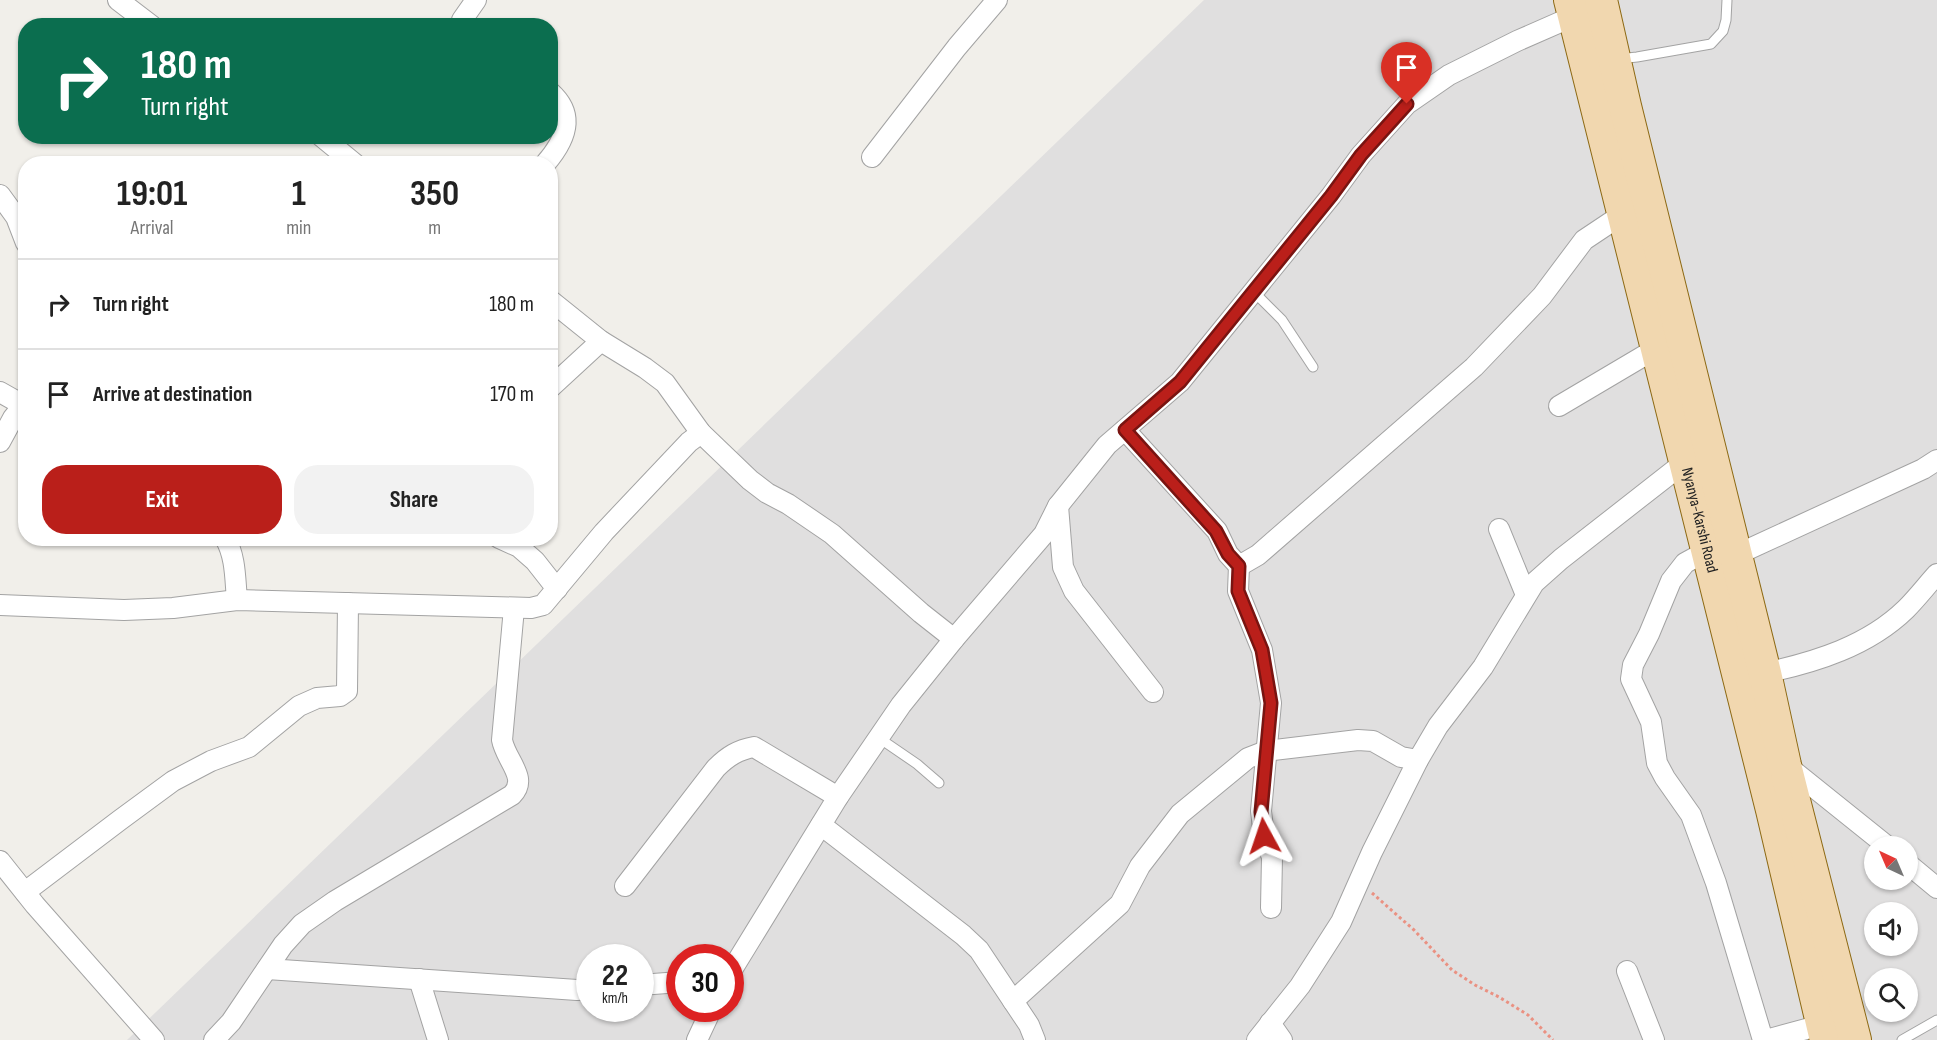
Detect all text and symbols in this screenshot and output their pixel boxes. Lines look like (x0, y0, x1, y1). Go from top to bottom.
text: 180 m (141, 40, 232, 91)
icon: right (42, 42, 120, 120)
pin (1381, 42, 1432, 104)
icon: arrive (1390, 51, 1423, 84)
text: Turn right (141, 91, 228, 123)
text: 19:01 (117, 173, 187, 216)
text: 1 (292, 173, 306, 216)
text: 350 (410, 173, 459, 216)
text: Arrival (131, 216, 174, 240)
text: min (286, 216, 311, 240)
text: m (428, 216, 441, 240)
icon: right (42, 288, 75, 321)
text: Turn right (93, 291, 169, 318)
text: 180 m (489, 291, 534, 318)
icon: arrive (42, 378, 75, 411)
text: Arrive at destination (93, 381, 252, 408)
text: 170 m (490, 381, 534, 408)
button: Exit (42, 465, 282, 534)
button: Share (294, 465, 534, 534)
street label: Nyanya-Karshi Road (1677, 466, 1722, 575)
position arrow (1232, 804, 1296, 868)
north arrow (1864, 836, 1918, 890)
map controls (1864, 836, 1918, 1022)
button: sound (1864, 902, 1918, 956)
speed limit sign: 30 (666, 944, 744, 1022)
text: 22 (602, 958, 628, 994)
button: search (1864, 968, 1918, 1022)
text: km/h (602, 989, 628, 1008)

